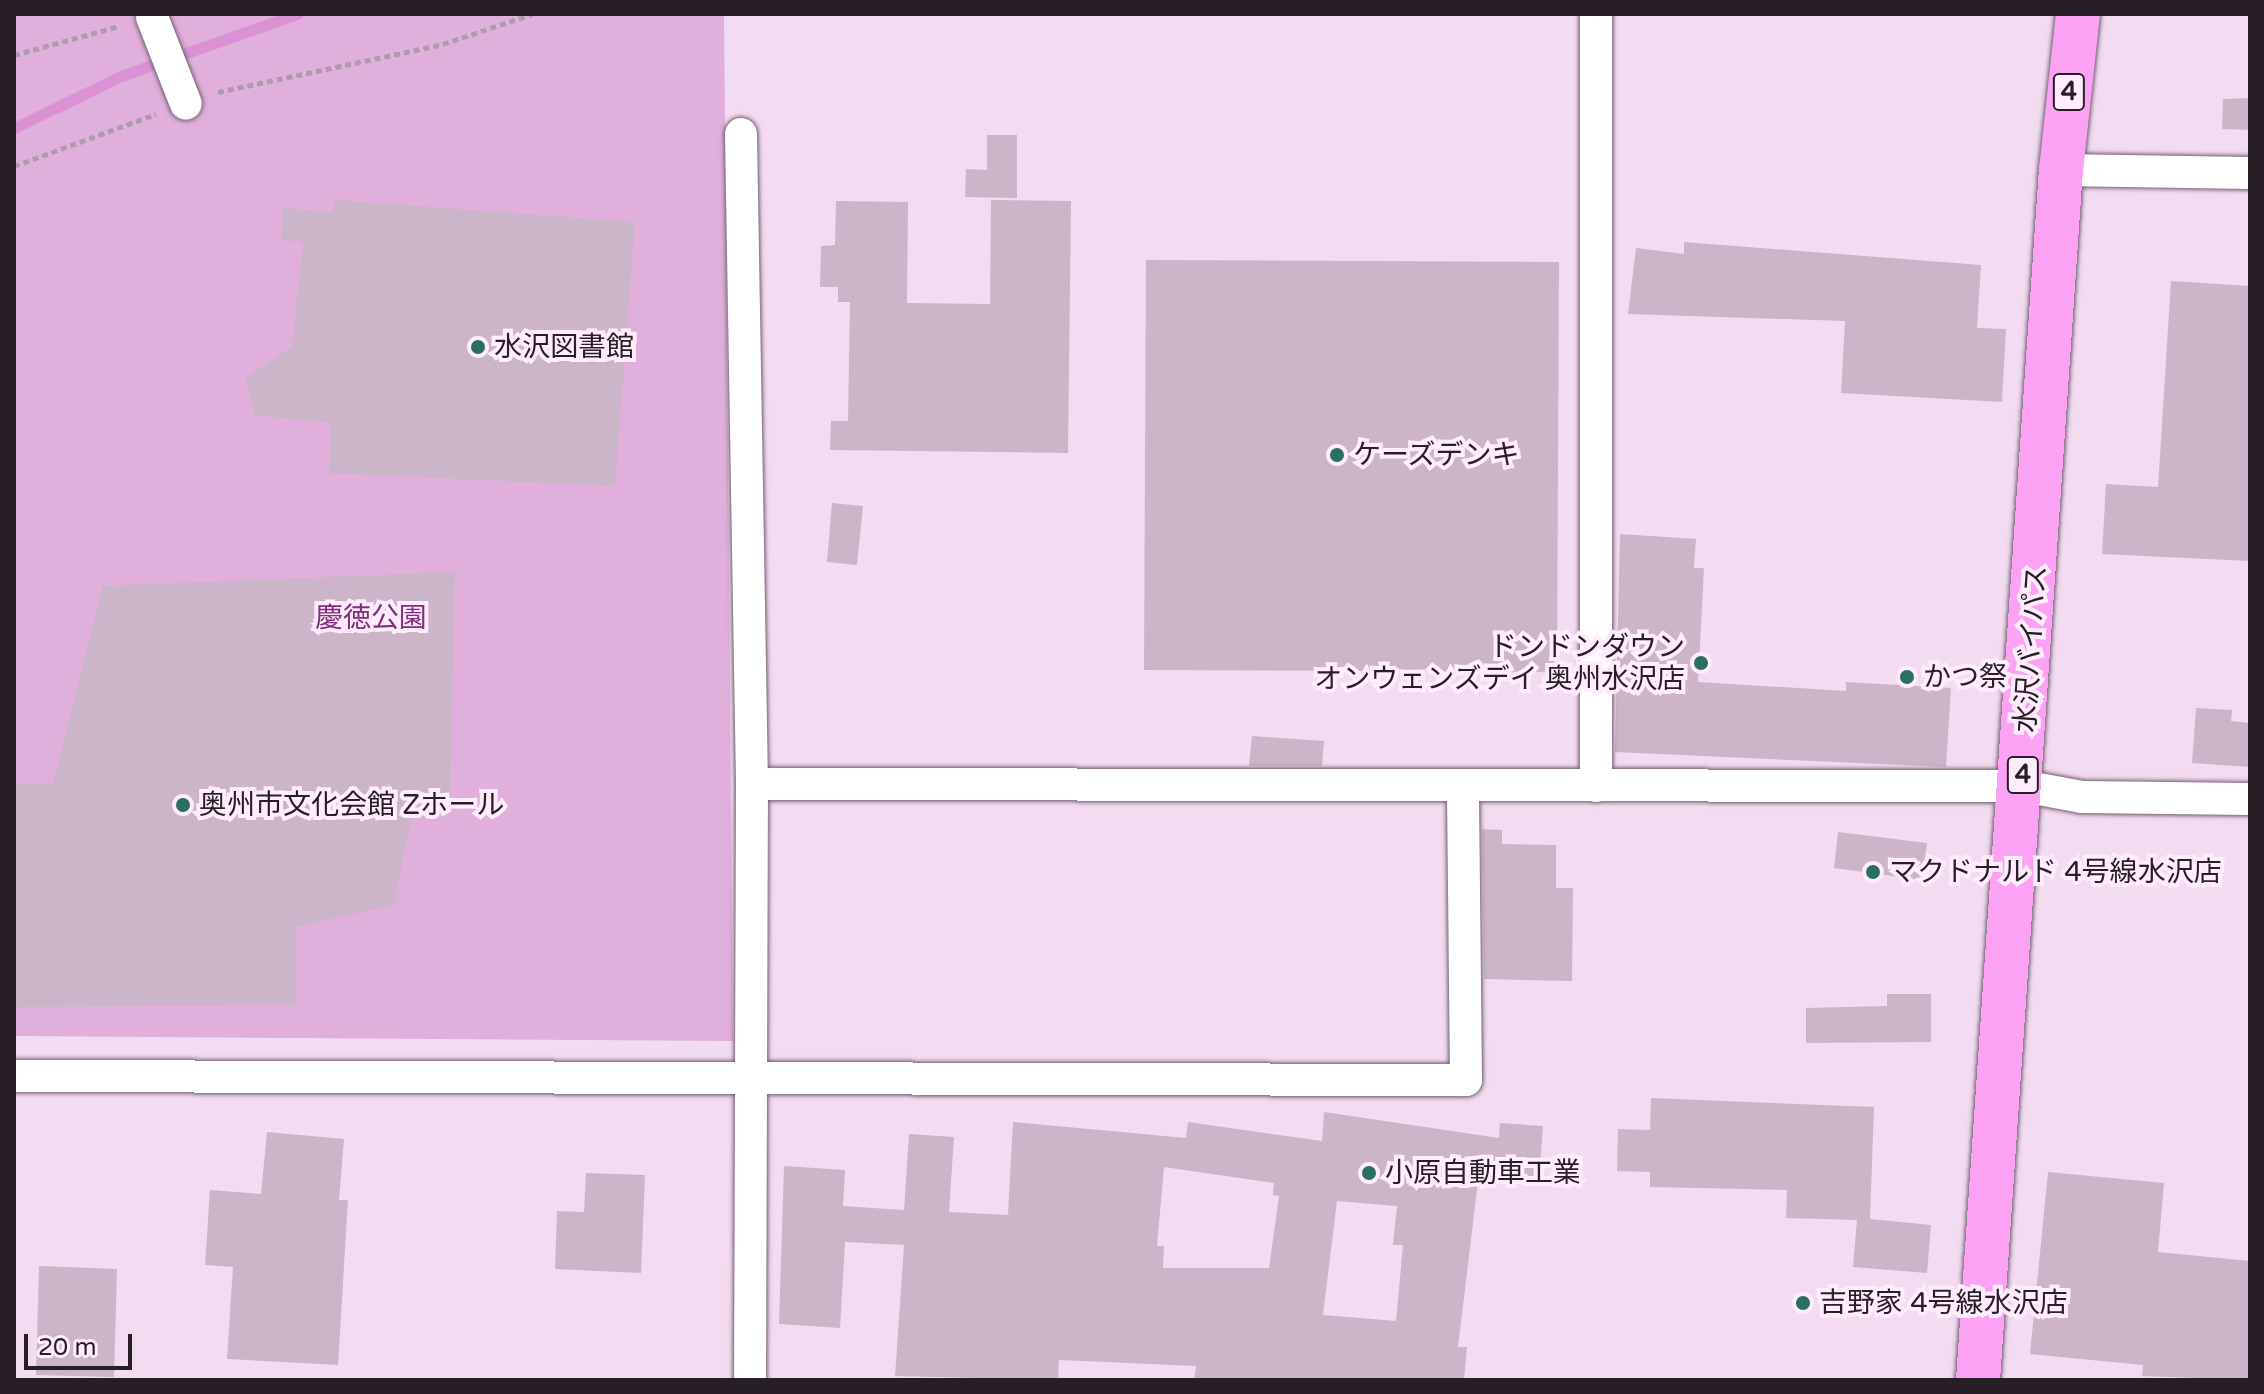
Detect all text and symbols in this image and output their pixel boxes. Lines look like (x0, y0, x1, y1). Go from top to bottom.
road number: 4 (2051, 70, 2087, 114)
place label: 水沢図書館 (494, 330, 634, 364)
marker: 水沢図書館 (469, 338, 487, 356)
place label: ケーズデンキ (1353, 438, 1521, 472)
marker: ケーズデンキ (1328, 446, 1346, 464)
street label: 水沢バイパス (2008, 564, 2054, 734)
park label: 慶徳公園 (315, 601, 427, 635)
place label: ドンドンダウン オンウェンズデイ 奥州水沢店 (1314, 630, 1685, 696)
marker: ドンドンダウン オンウェンズデイ 奥州水沢店 (1692, 654, 1710, 672)
place label: かつ祭 (1923, 660, 2007, 694)
marker: かつ祭 (1898, 668, 1916, 686)
road number: 4 (2005, 753, 2041, 797)
place label: 奥州市文化会館 Zホール (199, 788, 504, 822)
marker: 奥州市文化会館 Zホール (174, 796, 192, 814)
place label: マクドナルド 4号線水沢店 (1889, 855, 2222, 889)
marker: マクドナルド 4号線水沢店 (1864, 863, 1882, 881)
place label: 小原自動車工業 (1385, 1156, 1581, 1190)
marker: 小原自動車工業 (1360, 1164, 1378, 1182)
place label: 吉野家 4号線水沢店 (1819, 1286, 2068, 1320)
marker: 吉野家 4号線水沢店 (1794, 1294, 1812, 1312)
scale bar (28, 1318, 136, 1368)
text: 20 m (38, 1333, 96, 1362)

